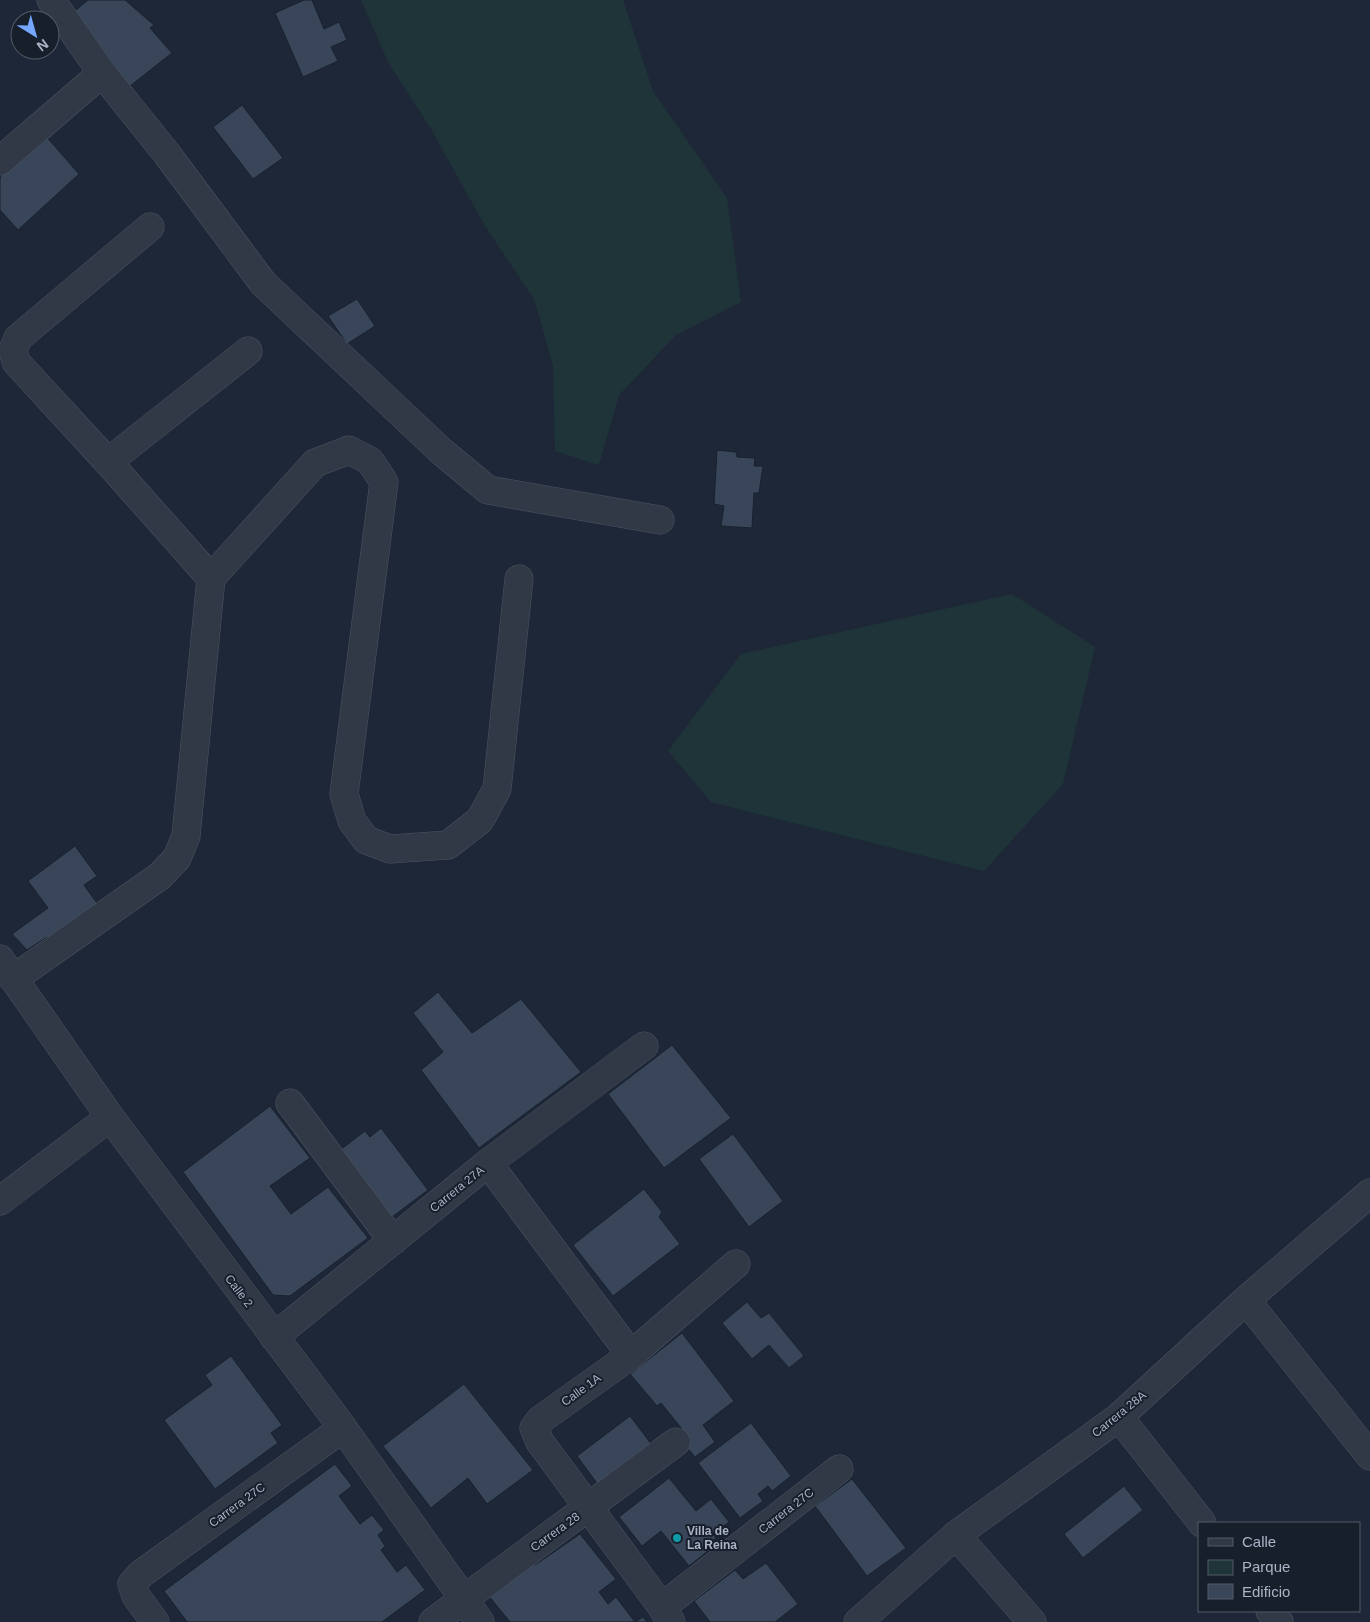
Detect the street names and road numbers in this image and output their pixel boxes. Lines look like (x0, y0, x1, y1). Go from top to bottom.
street label: Carrera 27A (427, 1163, 487, 1215)
street label: Calle 2 (222, 1272, 256, 1310)
street label: Calle 1A (559, 1371, 603, 1409)
street label: Carrera 28A (1089, 1388, 1149, 1440)
street label: Carrera 27C (206, 1480, 268, 1530)
street label: Carrera 27C (756, 1485, 817, 1537)
street label: Carrera 28 (528, 1509, 583, 1555)

